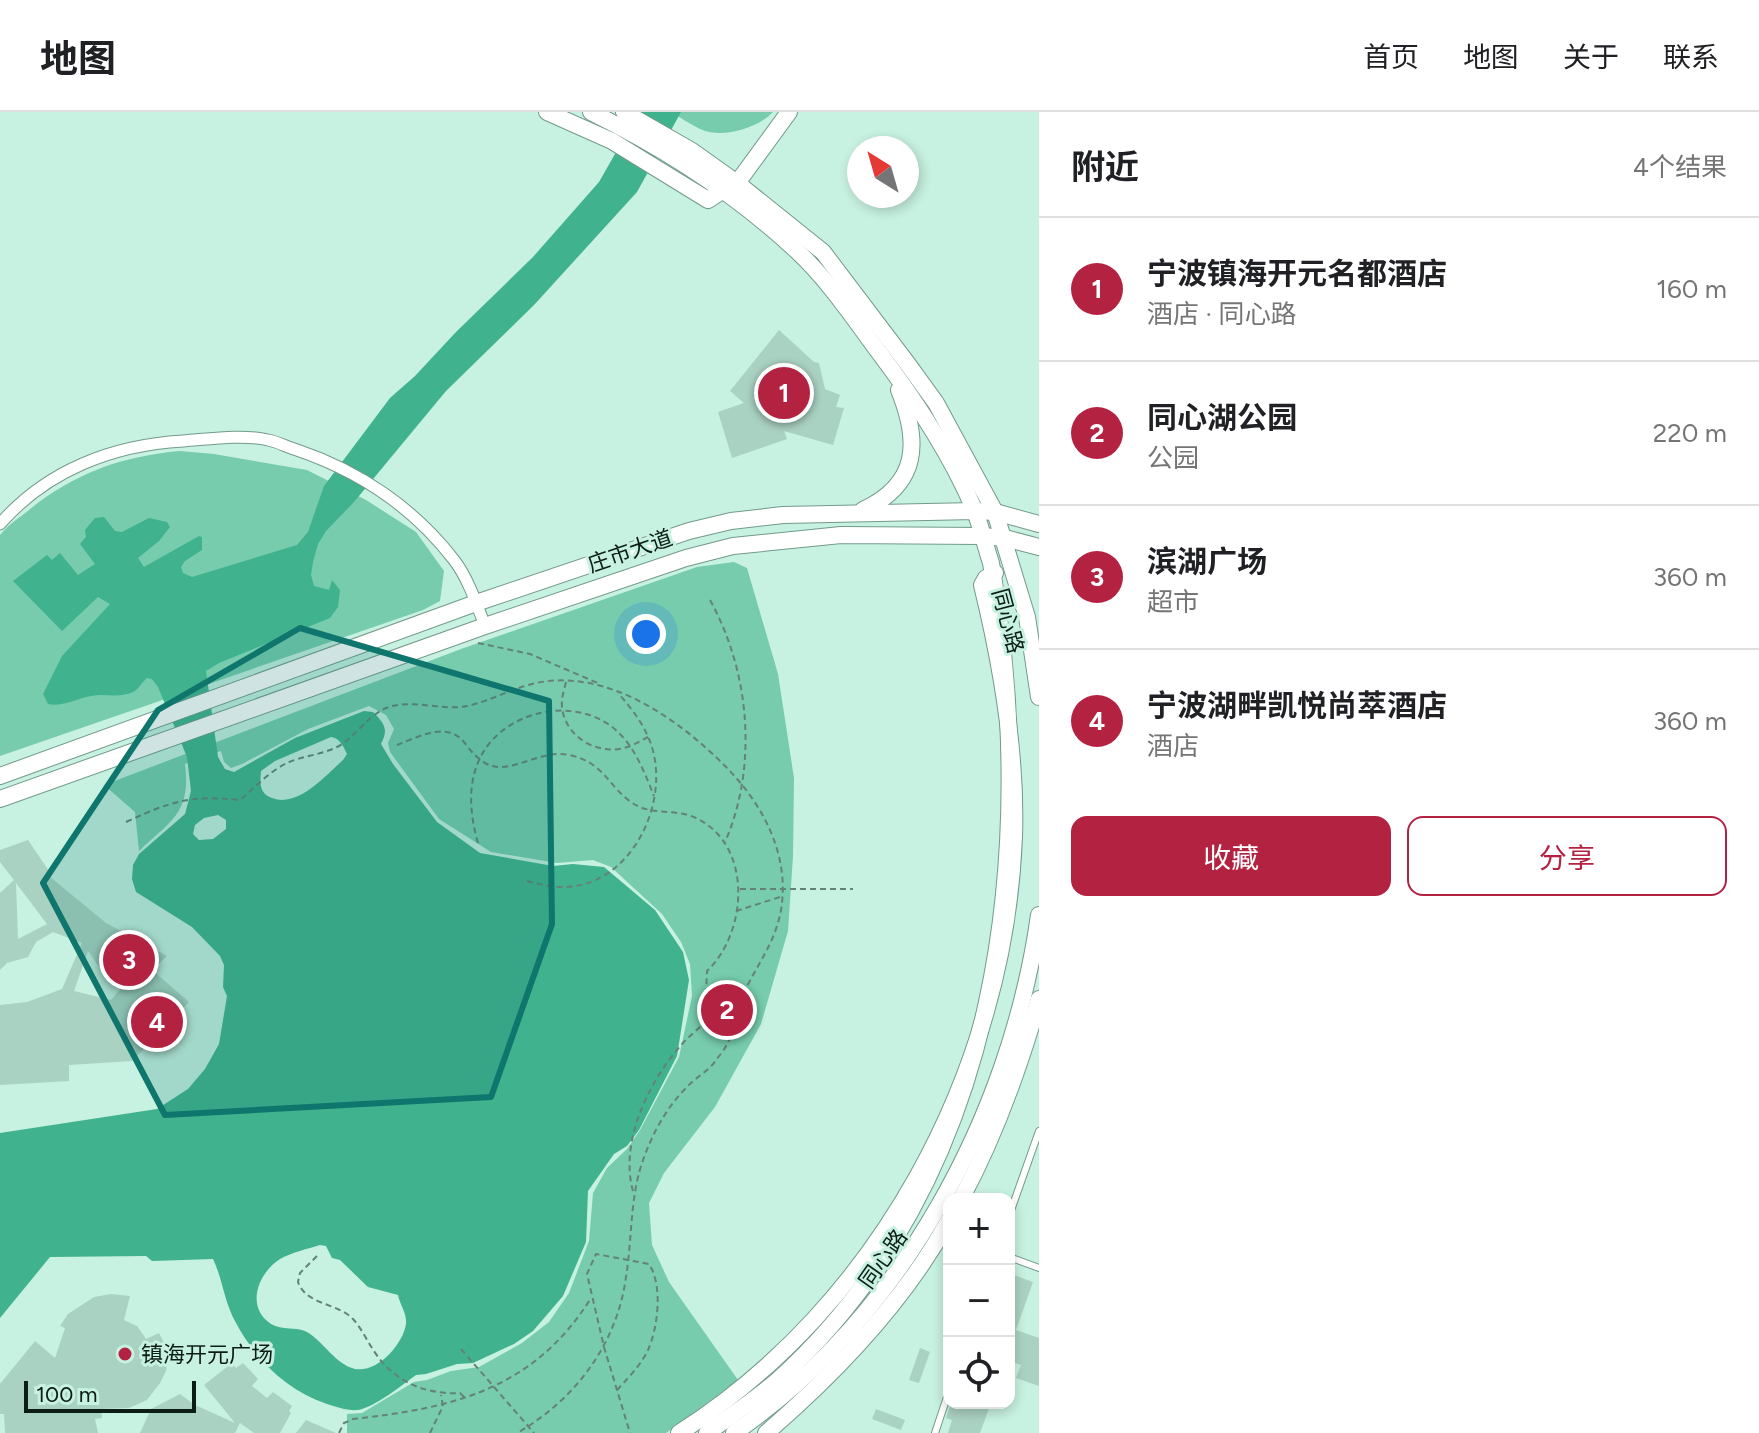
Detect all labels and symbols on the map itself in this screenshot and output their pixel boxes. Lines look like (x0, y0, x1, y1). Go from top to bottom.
north arrow (847, 136, 919, 208)
pin: 1 (758, 363, 810, 423)
street label: 庄市大道 (584, 524, 676, 578)
street label: 同心路 (986, 586, 1030, 656)
your location (626, 614, 666, 654)
pin: 3 (103, 930, 155, 990)
pin: 2 (701, 980, 753, 1040)
pin: 4 (131, 992, 183, 1052)
street label: 同心路 (853, 1224, 913, 1294)
place label: 镇海开元广场 (141, 1341, 273, 1368)
marker: 镇海开元广场 (116, 1345, 134, 1363)
scale bar (24, 1377, 196, 1413)

